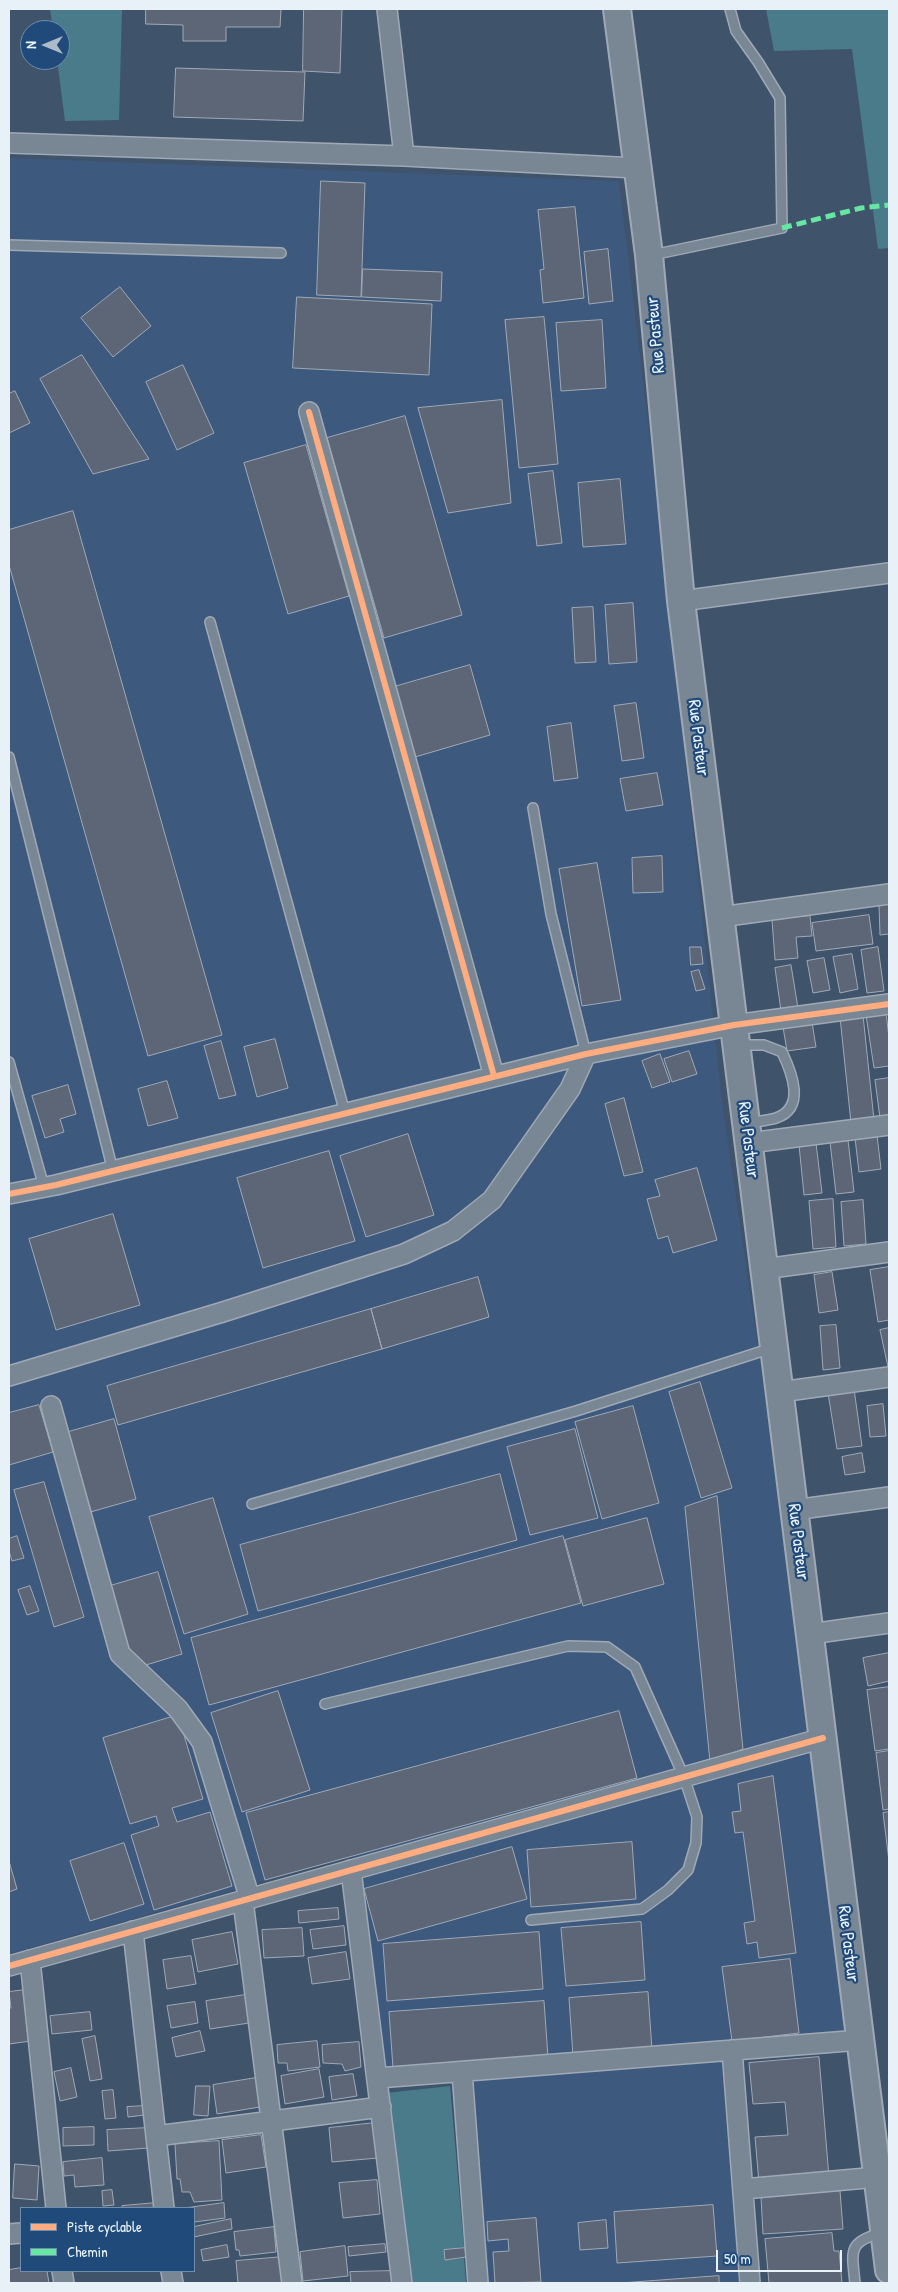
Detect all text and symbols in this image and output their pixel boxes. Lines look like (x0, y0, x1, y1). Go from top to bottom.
north arrow (20, 20, 70, 70)
text: N (21, 41, 40, 49)
street label: Rue Pasteur (642, 296, 670, 374)
street label: Rue Pasteur (683, 699, 713, 777)
street label: Rue Pasteur (733, 1101, 763, 1179)
street label: Rue Pasteur (783, 1503, 813, 1581)
street label: Rue Pasteur (833, 1905, 863, 1983)
legend (20, 2207, 195, 2272)
text: Piste cyclable (67, 2216, 142, 2237)
scale bar (718, 2240, 844, 2272)
text: Chemin (67, 2241, 108, 2262)
text: 50 m (724, 2248, 751, 2269)

